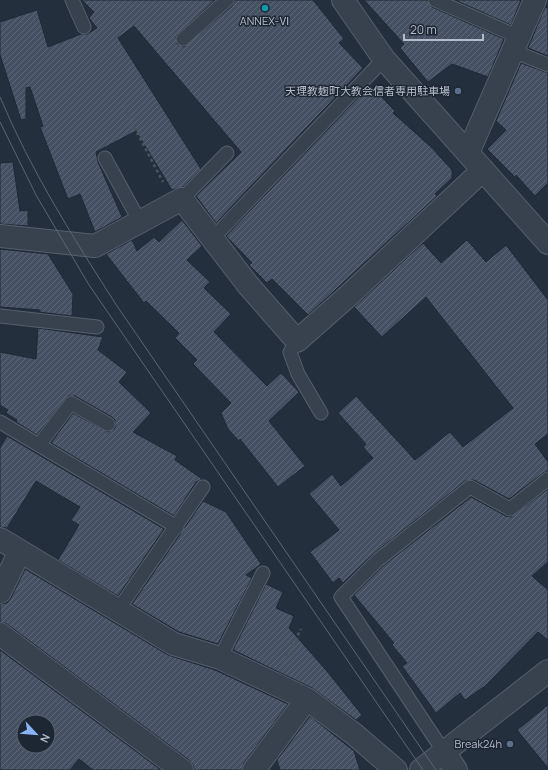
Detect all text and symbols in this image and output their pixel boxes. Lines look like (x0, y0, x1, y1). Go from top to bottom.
marker: ANNEX-Ⅵ (260, 3, 270, 13)
place label: ANNEX-Ⅵ (240, 13, 290, 28)
scale bar (404, 16, 483, 42)
text: 20 m (410, 21, 437, 38)
place label: 天理教麹町大教会信者専用駐車場 (285, 83, 450, 98)
marker: 天理教麹町大教会信者専用駐車場 (453, 86, 463, 96)
north arrow (16, 714, 56, 754)
text: N (37, 732, 54, 746)
place label: Break24h (454, 736, 502, 751)
marker: Break24h (505, 739, 515, 749)

